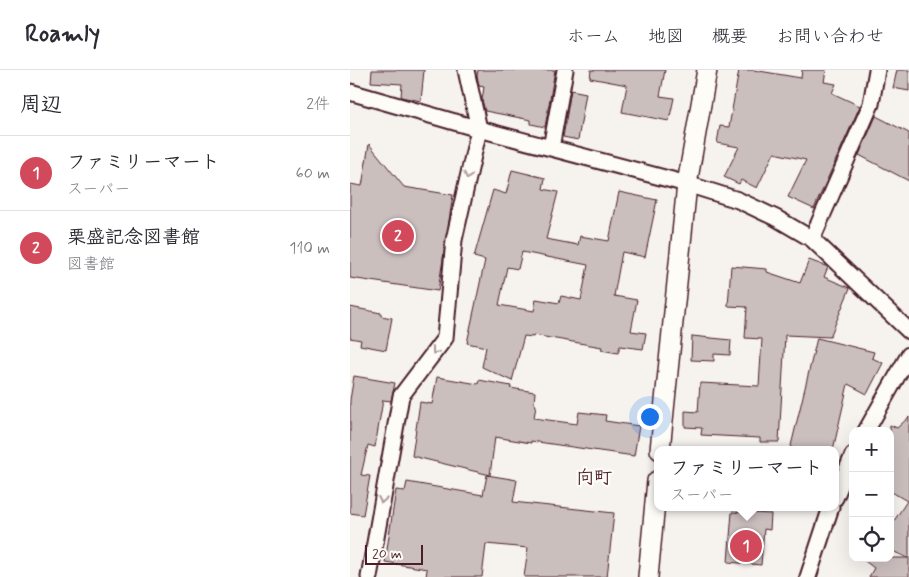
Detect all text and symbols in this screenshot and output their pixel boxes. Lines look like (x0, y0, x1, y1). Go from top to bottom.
text: Roamly (25, 19, 100, 50)
text: ホーム (567, 25, 620, 49)
text: 地図 (648, 25, 684, 49)
text: 概要 (712, 25, 748, 49)
text: お問い合わせ (776, 25, 884, 49)
text: 周辺 (20, 91, 62, 119)
text: 2件 (306, 94, 330, 115)
text: ファミリーマート (67, 150, 220, 175)
text: 1 (32, 163, 40, 184)
text: 60 m (296, 163, 330, 184)
one-way arrow (464, 172, 474, 181)
text: スーパー (67, 179, 130, 200)
pin: 2 (382, 217, 414, 255)
text: 栗盛記念図書館 (67, 225, 200, 250)
text: 2 (32, 238, 40, 259)
text: 110 m (289, 238, 330, 259)
text: 図書館 (67, 254, 115, 275)
one-way arrow (433, 345, 441, 354)
your location (637, 404, 663, 430)
map controls (849, 427, 894, 562)
button: + (849, 427, 894, 472)
popup (654, 446, 839, 511)
text: ファミリーマート (670, 456, 823, 481)
district label: 向町 (576, 466, 612, 490)
button: − (849, 472, 894, 517)
text: スーパー (670, 485, 733, 506)
one-way arrow (378, 496, 388, 505)
button: locate (849, 517, 894, 562)
pin: 1 (730, 527, 762, 565)
scale bar (365, 542, 422, 565)
text: 20 m (372, 545, 402, 563)

